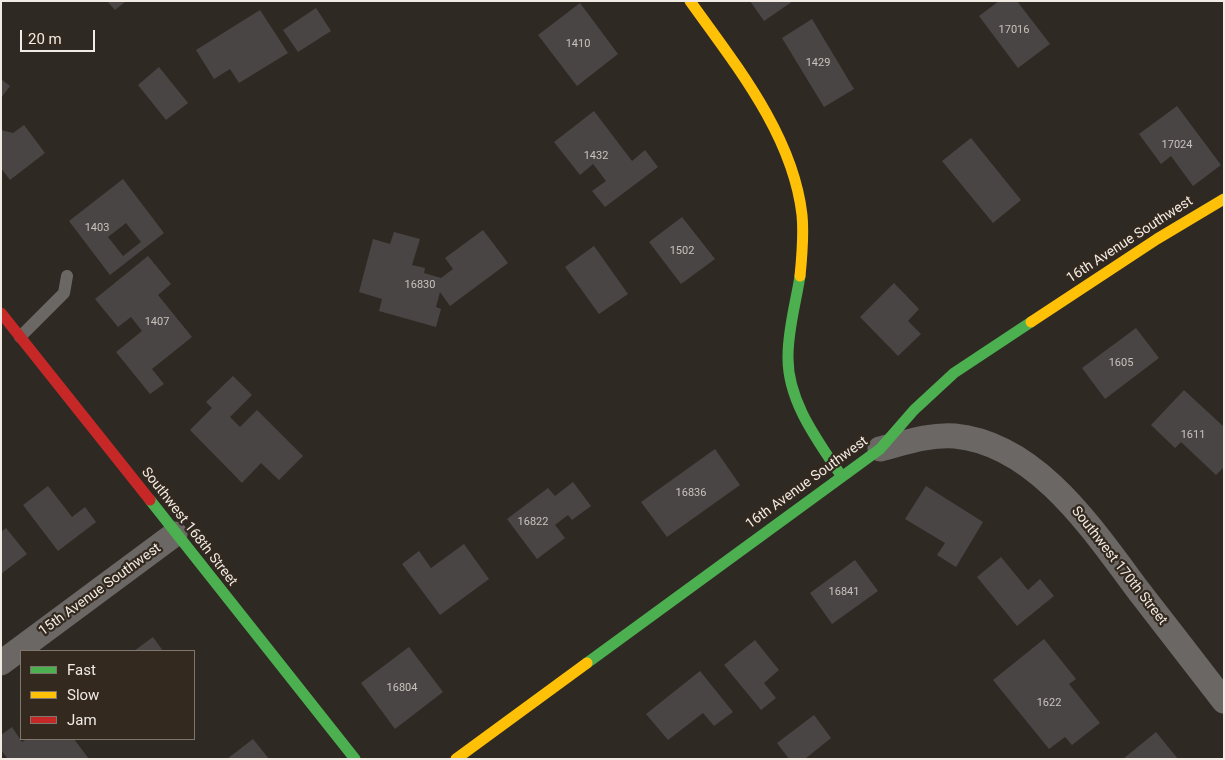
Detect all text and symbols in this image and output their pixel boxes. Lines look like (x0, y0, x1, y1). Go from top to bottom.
scale bar (22, 20, 98, 52)
house number: 17016 (999, 23, 1029, 37)
text: 20 m (28, 30, 62, 48)
house number: 1410 (566, 37, 590, 51)
house number: 1429 (806, 56, 830, 70)
house number: 17024 (1162, 138, 1192, 152)
house number: 1432 (584, 149, 608, 163)
street label: 16th Avenue Southwest (1064, 193, 1196, 287)
house number: 1403 (85, 221, 109, 235)
house number: 1502 (670, 244, 694, 258)
house number: 16830 (405, 278, 435, 292)
house number: 1407 (145, 315, 169, 329)
house number: 1605 (1109, 356, 1133, 370)
house number: 1611 (1181, 428, 1205, 442)
street label: 16th Avenue Southwest (743, 433, 871, 533)
street label: Southwest 168th Street (137, 464, 241, 590)
house number: 16836 (676, 486, 706, 500)
street label: Southwest 170th Street (1067, 503, 1171, 629)
house number: 16822 (518, 515, 548, 529)
street label: 15th Avenue Southwest (36, 540, 164, 640)
house number: 16841 (829, 585, 859, 599)
legend (20, 650, 195, 740)
text: Fast (67, 661, 96, 679)
house number: 16804 (387, 681, 417, 695)
text: Slow (67, 686, 99, 704)
house number: 1622 (1037, 696, 1061, 710)
text: Jam (67, 711, 97, 729)

